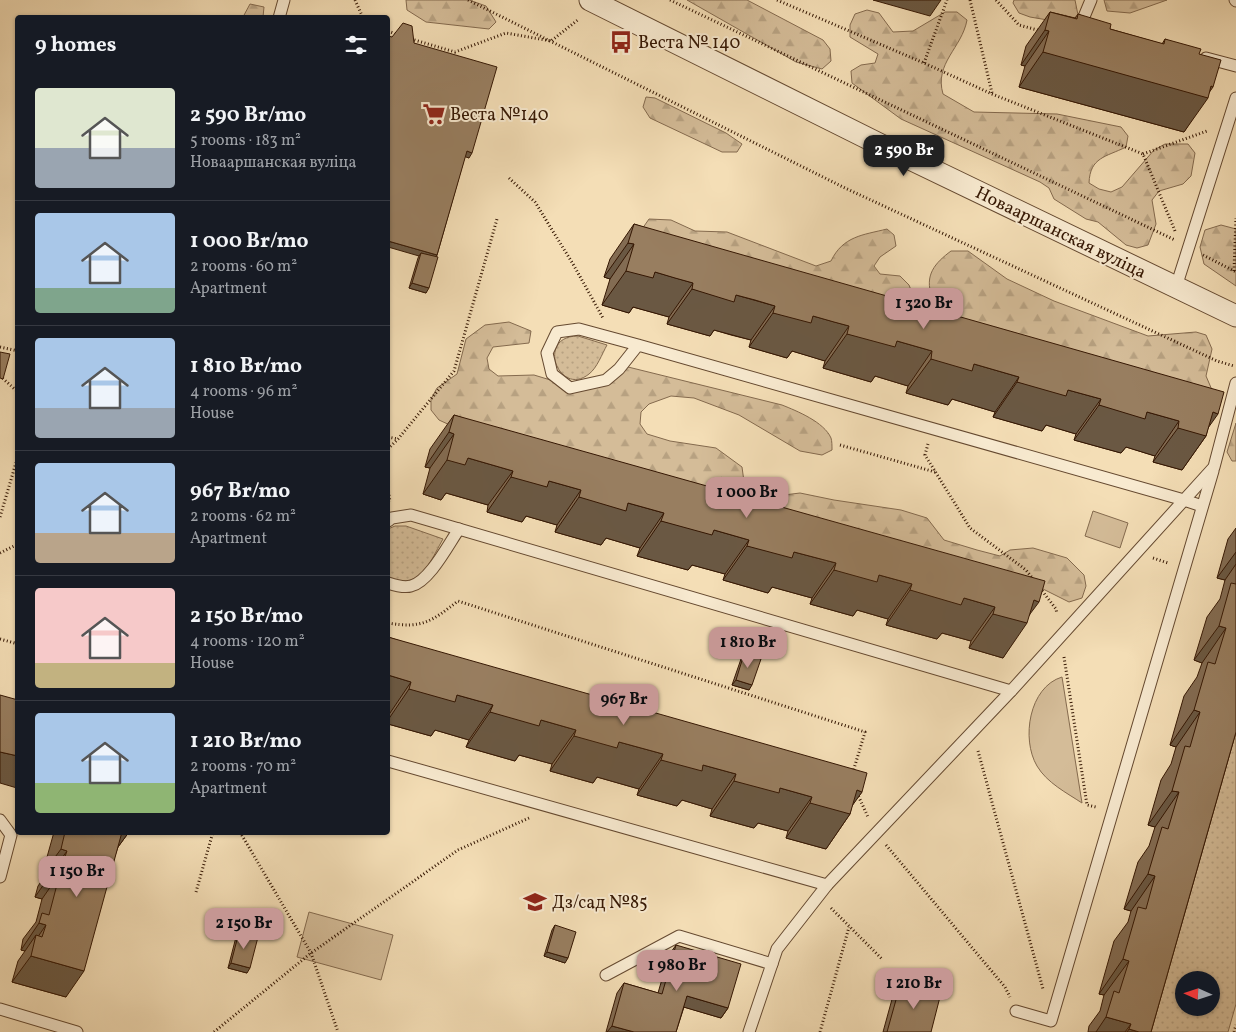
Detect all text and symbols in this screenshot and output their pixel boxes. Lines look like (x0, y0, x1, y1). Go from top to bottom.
bus stop icon: Веста № 140 (608, 29, 634, 55)
text: 9 homes (35, 31, 116, 60)
icon: filters (342, 31, 370, 59)
place label: Веста № 140 (638, 31, 740, 56)
text: 2 590 Br/mo (190, 101, 306, 130)
supermarket icon: Веста №140 (421, 101, 447, 127)
place label: Веста №140 (450, 103, 549, 128)
icon: home (75, 108, 135, 168)
text: 5 rooms · 183 m² (190, 130, 301, 152)
pin: 2 590 Br (852, 134, 956, 177)
text: 2 590 Br (874, 140, 934, 162)
text: Новааршанская вуліца (190, 152, 357, 174)
street label: Новааршанская вуліца (971, 181, 1150, 286)
text: 1 000 Br/mo (190, 227, 308, 256)
icon: home (75, 233, 135, 293)
text: 2 rooms · 60 m² (190, 256, 297, 278)
text: Apartment (190, 278, 267, 300)
pin: 1 320 Br (872, 288, 976, 330)
text: 1 320 Br (895, 293, 953, 315)
text: 1 810 Br/mo (190, 352, 302, 381)
icon: home (75, 358, 135, 418)
text: 4 rooms · 96 m² (190, 381, 297, 403)
text: House (190, 403, 234, 425)
pin: 1 000 Br (695, 476, 799, 519)
text: 967 Br/mo (190, 477, 290, 506)
text: 1 000 Br (716, 482, 778, 504)
icon: home (75, 483, 135, 543)
text: 2 rooms · 62 m² (190, 506, 296, 528)
text: Apartment (190, 528, 267, 550)
text: 2 150 Br/mo (190, 602, 303, 631)
icon: home (75, 608, 135, 668)
pin: 1 810 Br (696, 626, 800, 669)
text: 4 rooms · 120 m² (190, 631, 305, 653)
text: 1 810 Br (720, 632, 776, 654)
text: House (190, 653, 234, 675)
pin: 967 Br (583, 684, 665, 726)
text: 967 Br (600, 689, 648, 711)
text: 1 210 Br/mo (190, 727, 302, 756)
icon: home (75, 733, 135, 793)
text: 2 rooms · 70 m² (190, 756, 296, 778)
text: Apartment (190, 778, 267, 800)
pin: 1 150 Br (25, 856, 129, 898)
text: 1 150 Br (50, 861, 104, 883)
school or university icon: Дз/сад №85 (522, 889, 548, 915)
place label: Дз/сад №85 (552, 891, 648, 916)
pin: 2 150 Br (192, 908, 296, 950)
text: 2 150 Br (216, 913, 272, 935)
pin: 1 980 Br (625, 950, 729, 992)
text: 1 980 Br (648, 955, 706, 977)
pin: 1 210 Br (862, 968, 966, 1010)
north arrow (1175, 971, 1220, 1016)
map controls (1175, 971, 1220, 1016)
text: 1 210 Br (886, 973, 942, 995)

